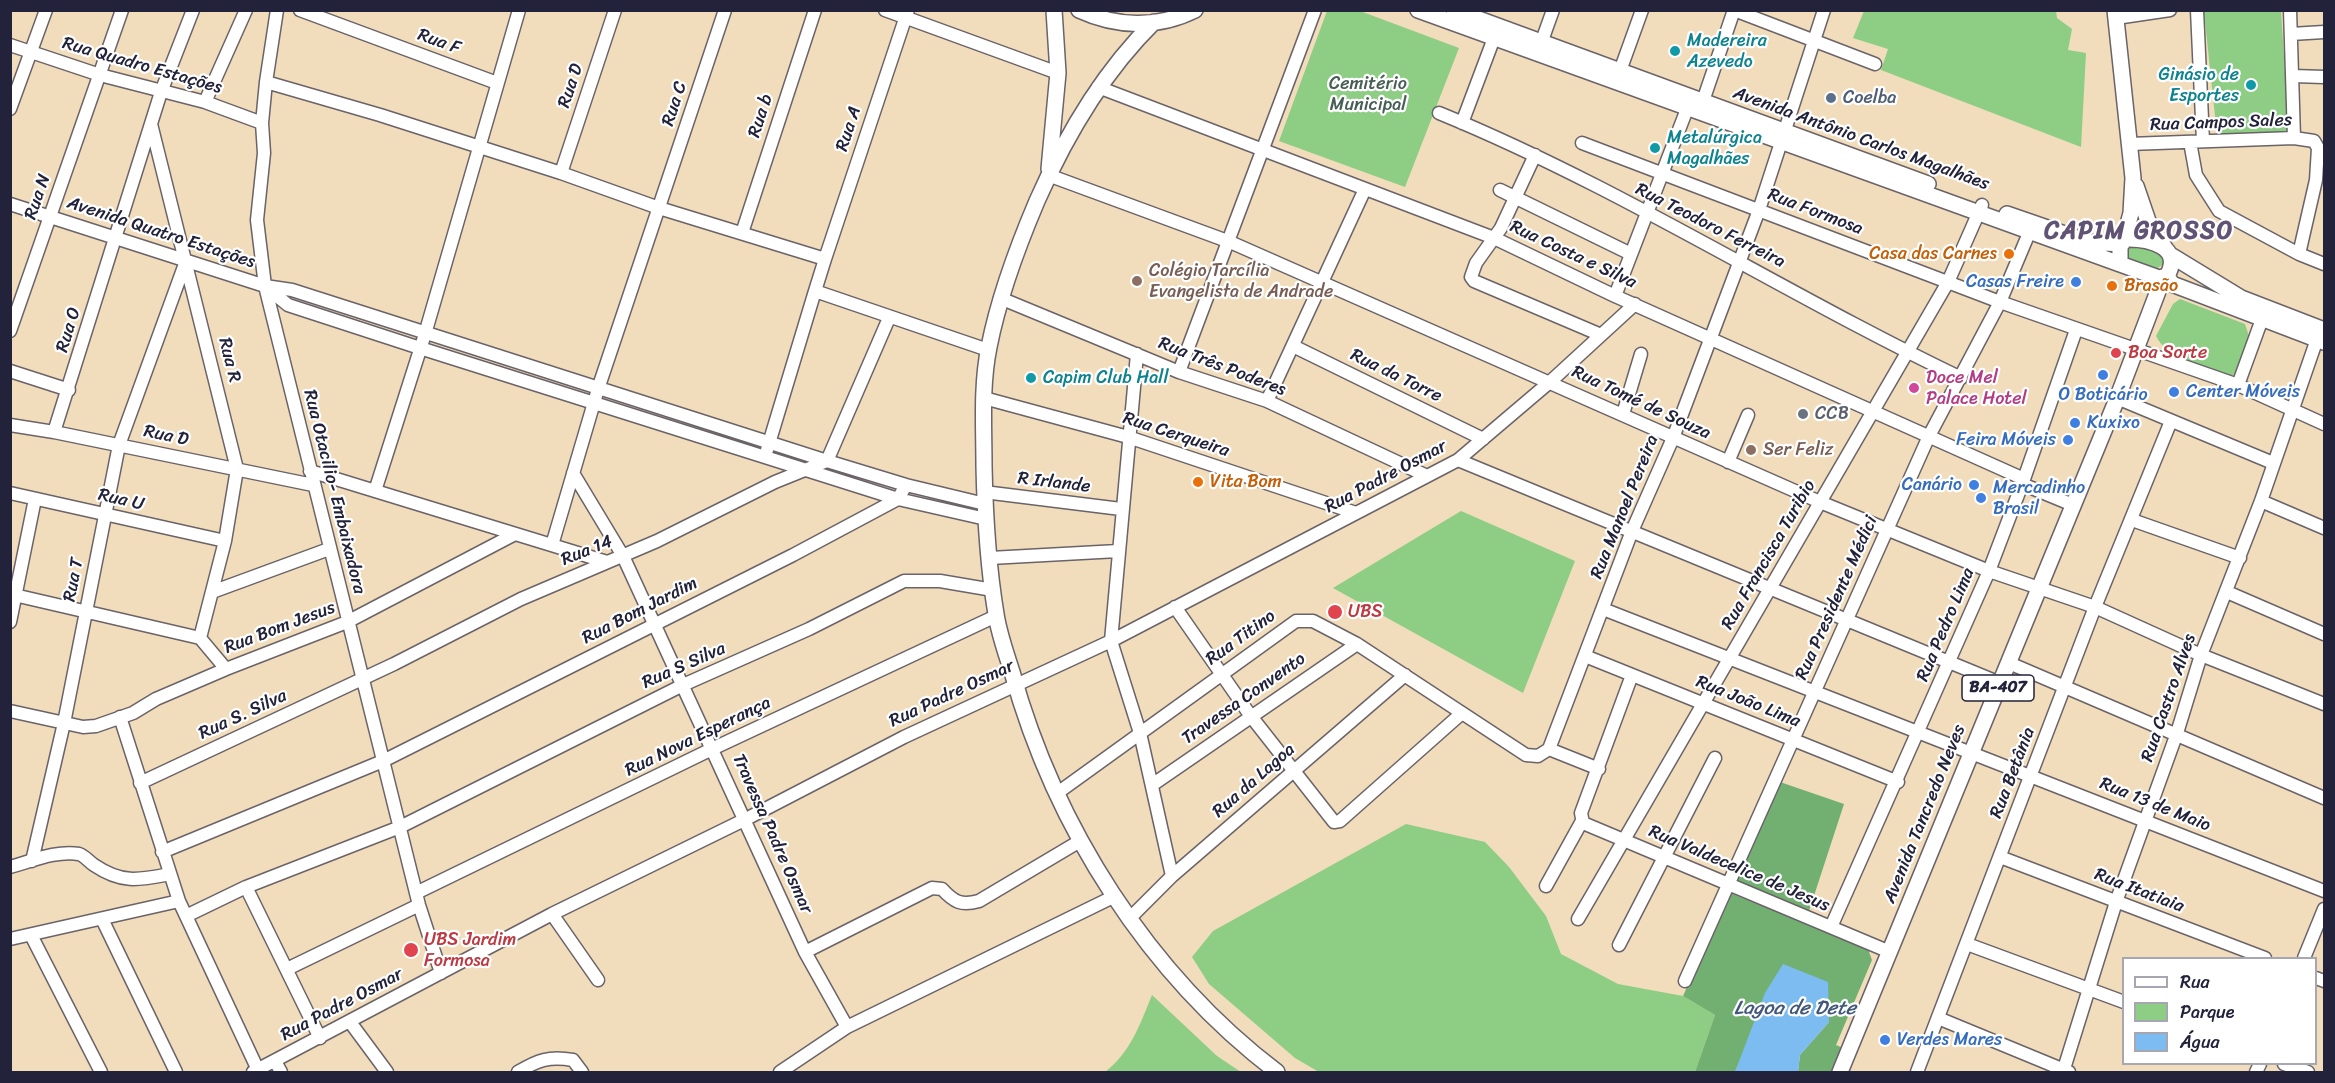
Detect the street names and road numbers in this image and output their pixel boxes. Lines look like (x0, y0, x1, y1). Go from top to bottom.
street label: Rua F (415, 24, 463, 60)
street label: Rua Quadro Estações (60, 33, 224, 99)
street label: Rua D (554, 61, 588, 111)
street label: Rua C (658, 79, 692, 129)
street label: Avenida Antônio Carlos Magalhães (1730, 83, 1992, 195)
street label: Rua b (744, 92, 778, 140)
street label: Rua A (832, 104, 866, 154)
street label: Rua Campos Sales (2150, 110, 2292, 136)
street label: Rua N (20, 171, 56, 223)
street label: Rua Teodoro Ferreira (1632, 179, 1788, 273)
street label: Rua Formosa (1764, 184, 1866, 240)
street label: Avenida Quatro Estações (64, 192, 258, 274)
street label: Rua Costa e Silva (1506, 216, 1640, 294)
street label: Rua O (52, 305, 86, 355)
street label: Rua Três Poderes (1155, 333, 1289, 401)
street label: Rua R (213, 335, 245, 385)
street label: Rua da Torre (1347, 345, 1445, 407)
street label: Rua Tomé de Souza (1568, 361, 1714, 445)
street label: Rua Otacilio- Embaixadora (298, 388, 370, 596)
street label: Rua Cerqueira (1120, 408, 1232, 462)
street label: Rua D (142, 421, 190, 451)
street label: Rua Manoel Pereira (1586, 432, 1664, 582)
street label: Rua Padre Osmar (1321, 436, 1451, 518)
street label: R Irlande (1017, 468, 1091, 498)
street label: Rua Francisca Turibio (1717, 476, 1821, 634)
street label: Rua U (96, 484, 146, 516)
street label: Rua Presidente Médici (1791, 513, 1883, 683)
street label: Rua 14 (558, 531, 616, 571)
street label: Rua T (59, 556, 89, 604)
street label: Rua Pedro Lima (1912, 565, 1980, 685)
street label: Rua Bom Jardim (579, 573, 701, 649)
street label: Rua Bom Jesus (221, 597, 339, 659)
street label: Rua Titino (1202, 606, 1280, 670)
street label: Rua Castro Alves (2137, 631, 2201, 765)
street label: Rua S Silva (639, 638, 729, 694)
street label: Travessa Convento (1178, 648, 1310, 750)
street label: Rua Padre Osmar (886, 656, 1018, 732)
street label: Rua João Lima (1693, 671, 1803, 733)
road number: BA-407 (1962, 675, 2034, 701)
street label: Rua S. Silva (196, 685, 290, 745)
street label: Rua Nova Esperança (622, 692, 774, 782)
street label: Avenida Tancredo Neves (1879, 722, 1971, 906)
street label: Rua Betânia (1986, 725, 2040, 821)
street label: Rua da Lagoa (1208, 739, 1300, 823)
street label: Travessa Padre Osmar (727, 751, 817, 917)
street label: Rua 13 de Maio (2096, 773, 2214, 837)
street label: Rua Valdecelice de Jesus (1645, 821, 1833, 917)
street label: Rua Itatiaia (2091, 864, 2187, 918)
street label: Rua Padre Osmar (277, 964, 407, 1046)

